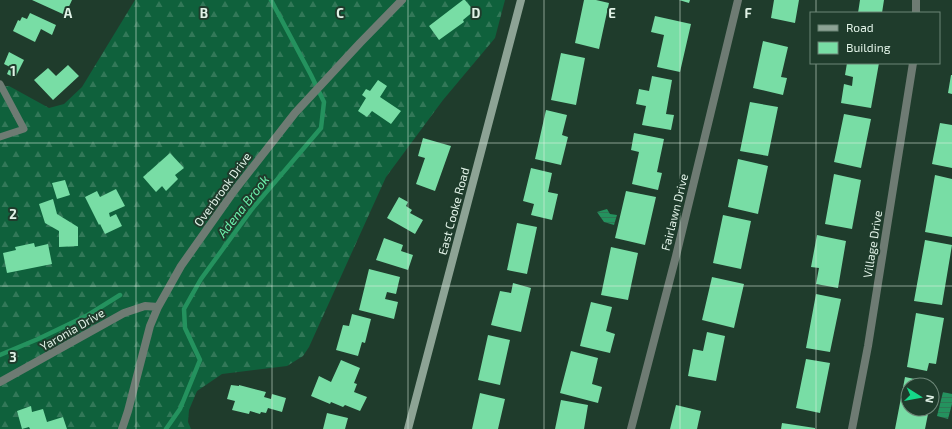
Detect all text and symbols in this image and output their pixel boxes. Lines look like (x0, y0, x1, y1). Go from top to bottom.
text: A (64, 5, 73, 21)
text: B (200, 5, 208, 21)
text: C (336, 5, 344, 21)
text: D (472, 5, 481, 21)
text: E (608, 5, 616, 21)
text: F (744, 5, 752, 21)
legend (810, 12, 940, 64)
text: Road (846, 20, 874, 34)
text: Building (846, 40, 891, 54)
text: 1 (10, 63, 16, 79)
street label: Overbrook Drive (191, 149, 253, 229)
street label: East Cooke Road (435, 166, 471, 256)
water label: Adena Brook (213, 171, 272, 241)
street label: Fairlawn Drive (658, 172, 690, 252)
text: 2 (9, 206, 17, 222)
street label: Village Drive (860, 209, 884, 279)
street label: Yaronia Drive (37, 305, 107, 353)
text: 3 (9, 349, 17, 365)
north arrow (900, 377, 940, 417)
text: N (923, 394, 937, 404)

